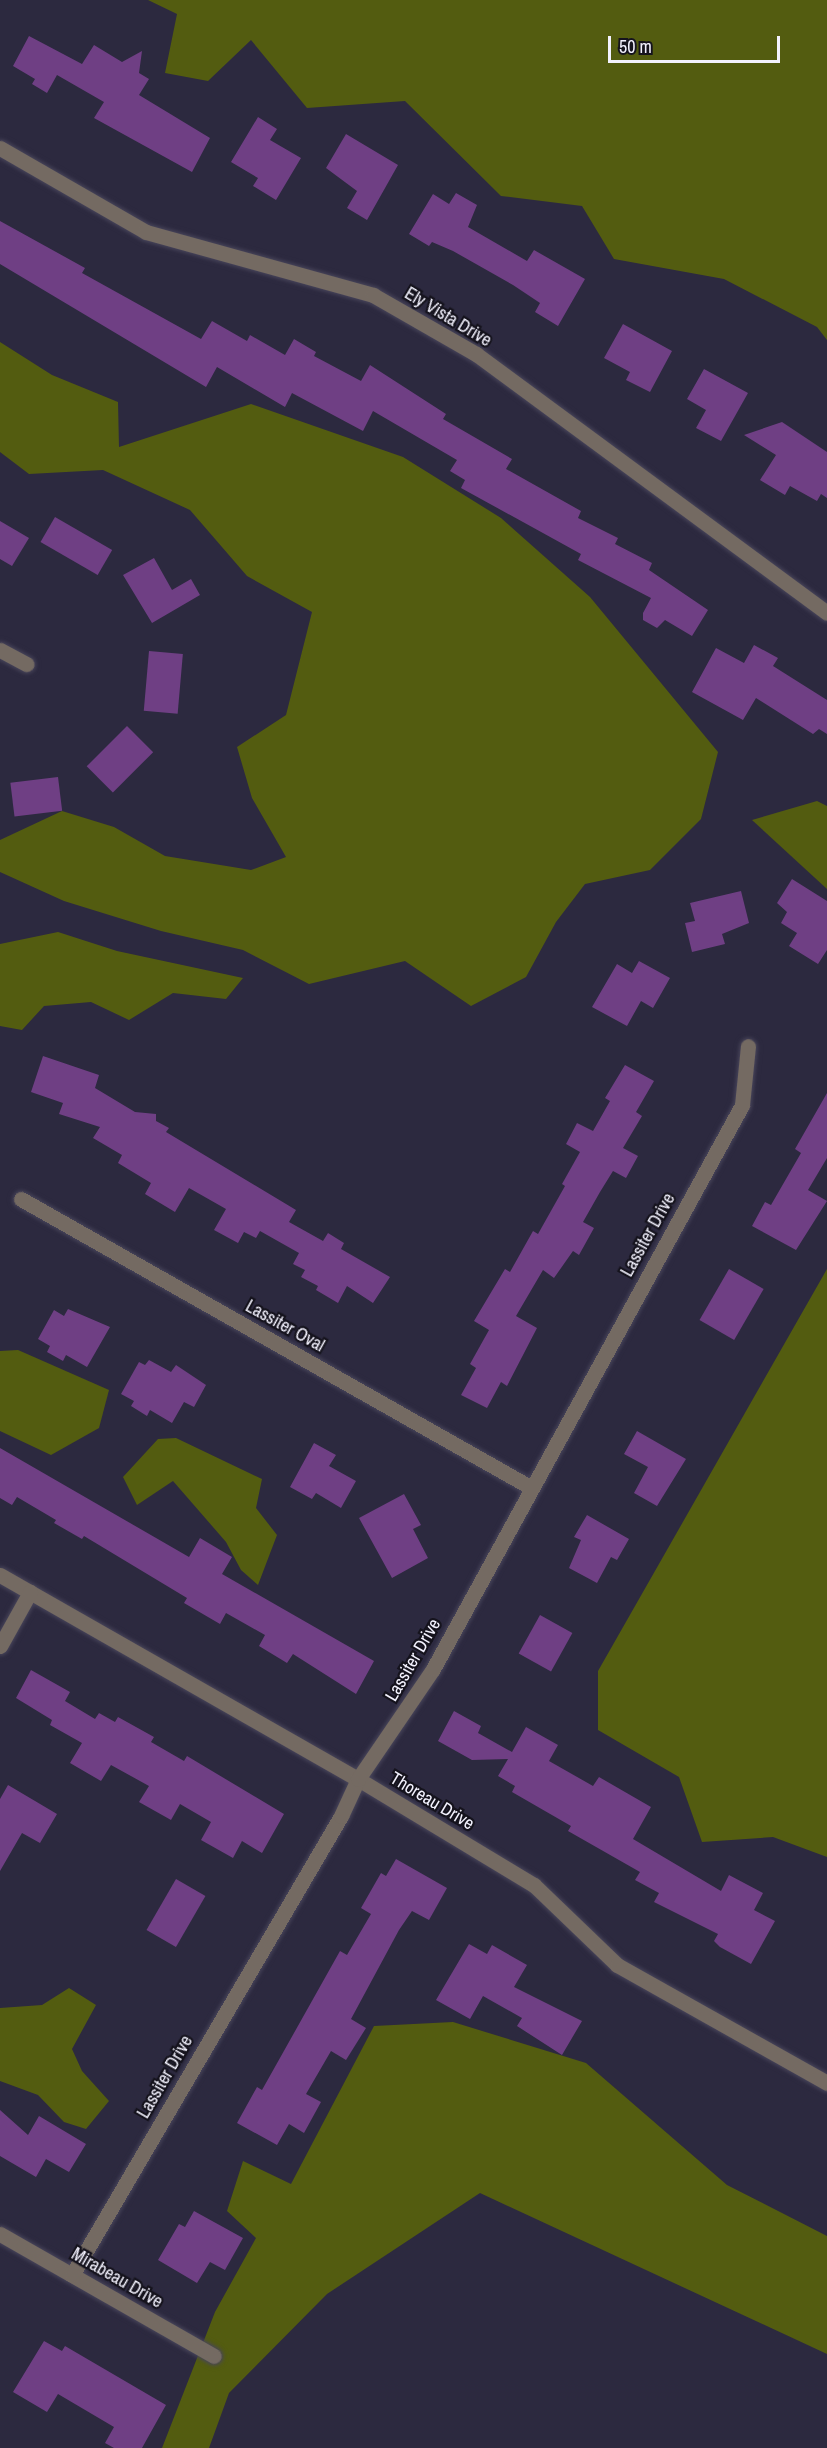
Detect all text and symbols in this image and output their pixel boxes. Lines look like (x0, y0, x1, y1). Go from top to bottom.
scale bar (611, 24, 784, 62)
text: 50 m (619, 34, 652, 59)
street label: Ely Vista Drive (401, 283, 495, 351)
street label: Lassiter Drive (616, 1190, 680, 1280)
street label: Lassiter Oval (242, 1295, 328, 1357)
street label: Lassiter Drive (381, 1615, 445, 1705)
street label: Thoreau Drive (386, 1767, 478, 1835)
street label: Lassiter Drive (133, 2032, 197, 2122)
street label: Mirabeau Drive (68, 2243, 166, 2313)

